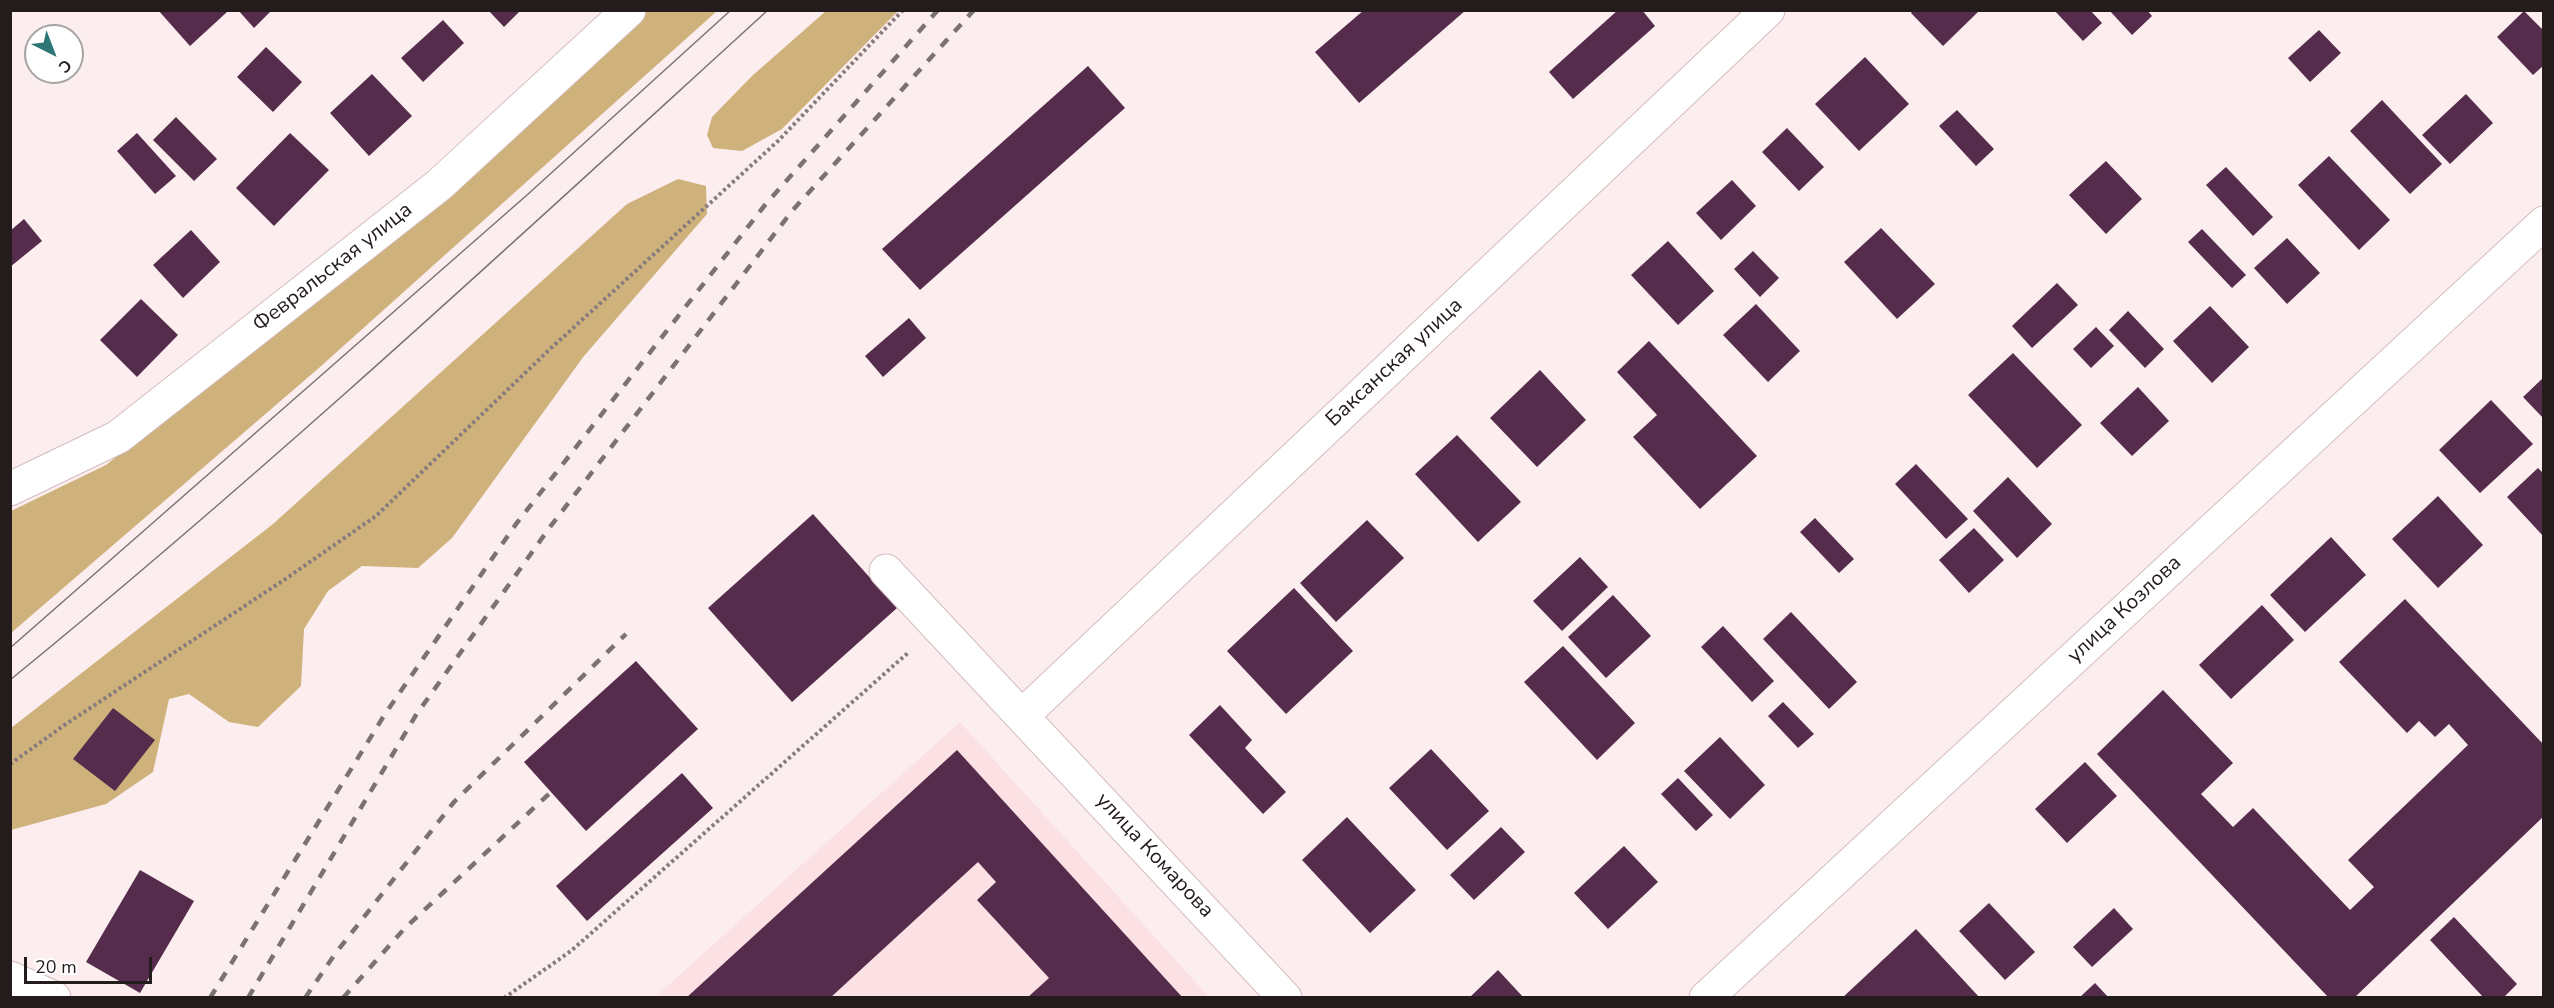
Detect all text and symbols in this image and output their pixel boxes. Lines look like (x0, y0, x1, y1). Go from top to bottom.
north arrow (24, 24, 84, 84)
text: С (53, 54, 76, 78)
street label: Февральская улица (248, 198, 418, 338)
street label: Баксанская улица (1322, 293, 1468, 433)
street label: улица Козлова (2063, 551, 2187, 669)
street label: улица Комарова (1090, 788, 1218, 924)
scale bar (27, 945, 154, 983)
text: 20 m (35, 955, 77, 979)

